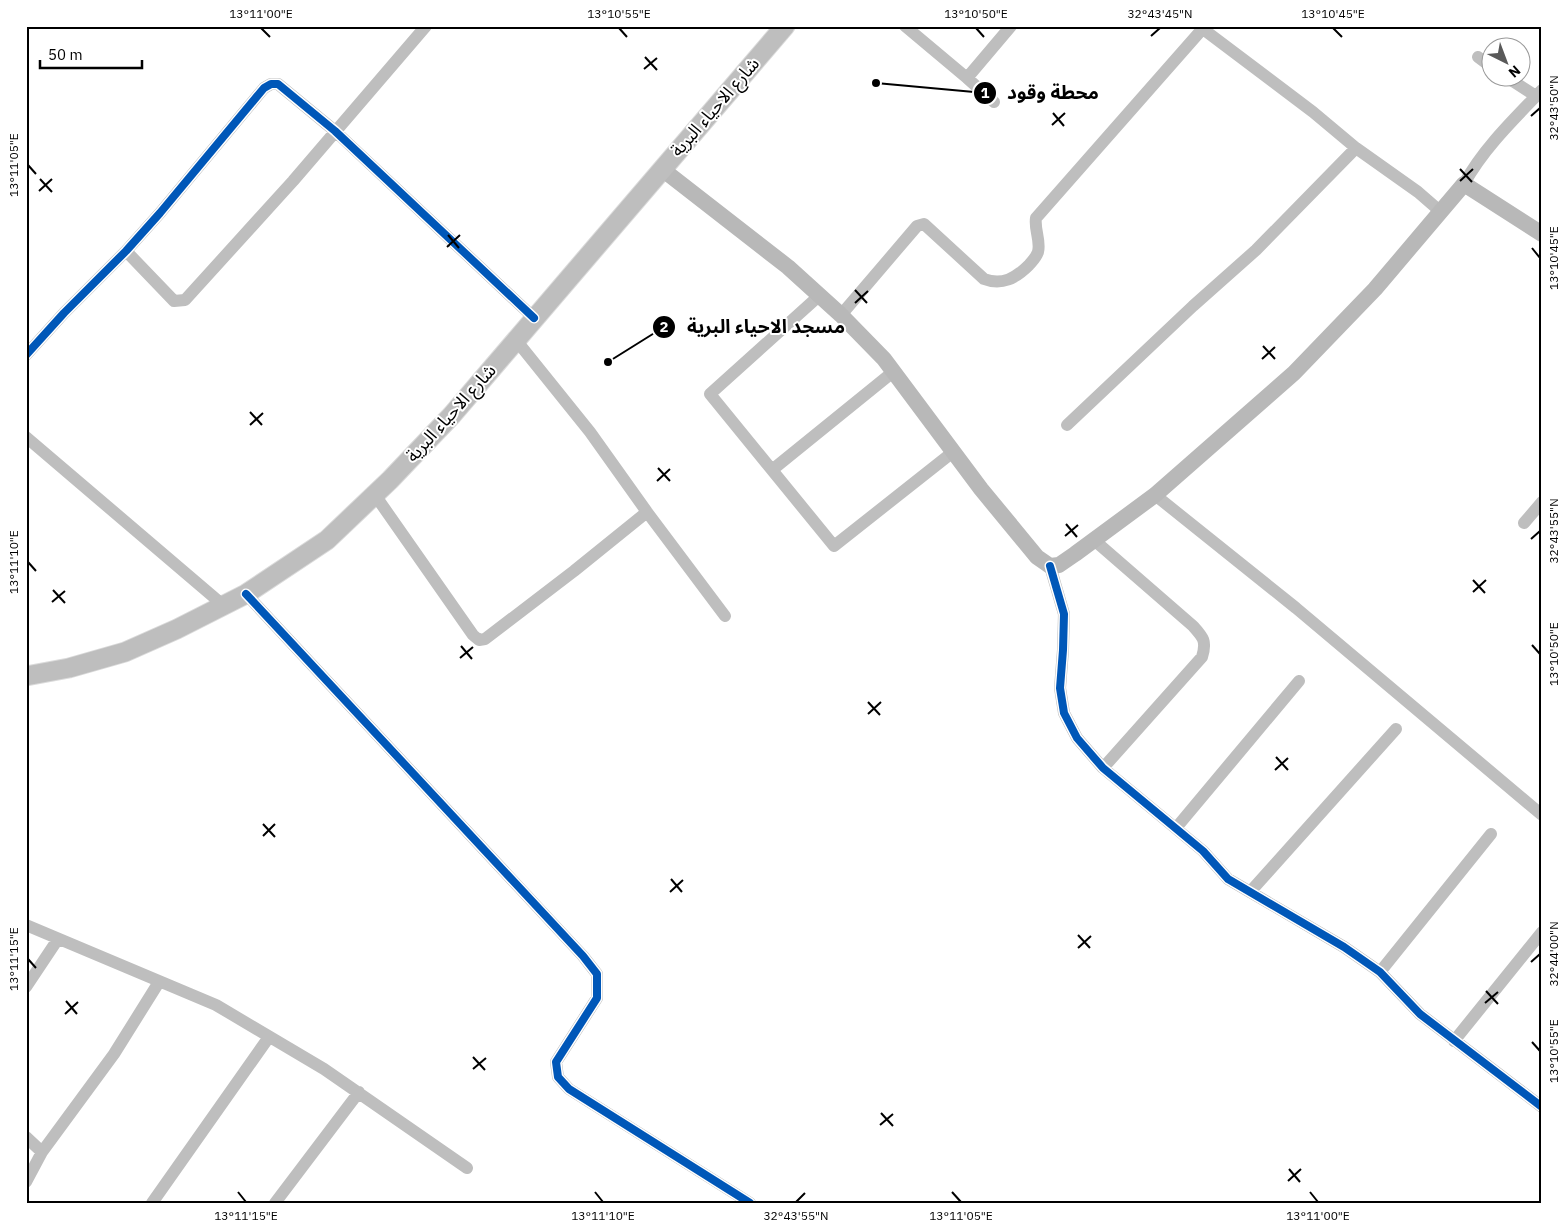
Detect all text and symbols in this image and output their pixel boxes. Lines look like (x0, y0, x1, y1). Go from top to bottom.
text: 13°11'00"E (229, 6, 293, 21)
text: 13°10'55"E (587, 6, 651, 21)
text: 13°10'50"E (944, 6, 1008, 21)
text: 32°43'45"N (1127, 6, 1193, 21)
text: 13°10'45"E (1301, 6, 1365, 21)
scale bar (40, 38, 142, 70)
north arrow (1480, 38, 1530, 88)
text: 50 m (48, 45, 83, 64)
street label: شارع الاحياء البرية (665, 52, 766, 163)
text: N (1505, 62, 1524, 82)
text: 32°43'50"N (1546, 75, 1561, 141)
callout: محطة وقود (972, 76, 1109, 110)
text: محطة وقود (1007, 80, 1099, 104)
text: 1 (980, 83, 990, 102)
text: 13°11'05"E (6, 133, 21, 197)
text: 13°10'45"E (1546, 226, 1561, 290)
callout: مسجد الاحياء البرية (652, 310, 855, 344)
text: مسجد الاحياء البرية (687, 314, 845, 338)
text: 2 (659, 317, 669, 336)
street label: شارع الاحياء البرية (401, 359, 503, 469)
text: 32°43'55"N (1546, 498, 1561, 564)
text: 13°11'10"E (6, 530, 21, 594)
text: 13°10'50"E (1546, 622, 1561, 686)
text: 32°44'00"N (1546, 921, 1561, 987)
text: 13°11'15"E (6, 927, 21, 991)
text: 13°10'55"E (1546, 1019, 1561, 1083)
text: 13°11'15"E (214, 1208, 278, 1223)
text: 13°11'10"E (571, 1208, 635, 1223)
text: 32°43'55"N (763, 1208, 829, 1223)
text: 13°11'05"E (929, 1208, 993, 1223)
text: 13°11'00"E (1286, 1208, 1350, 1223)

